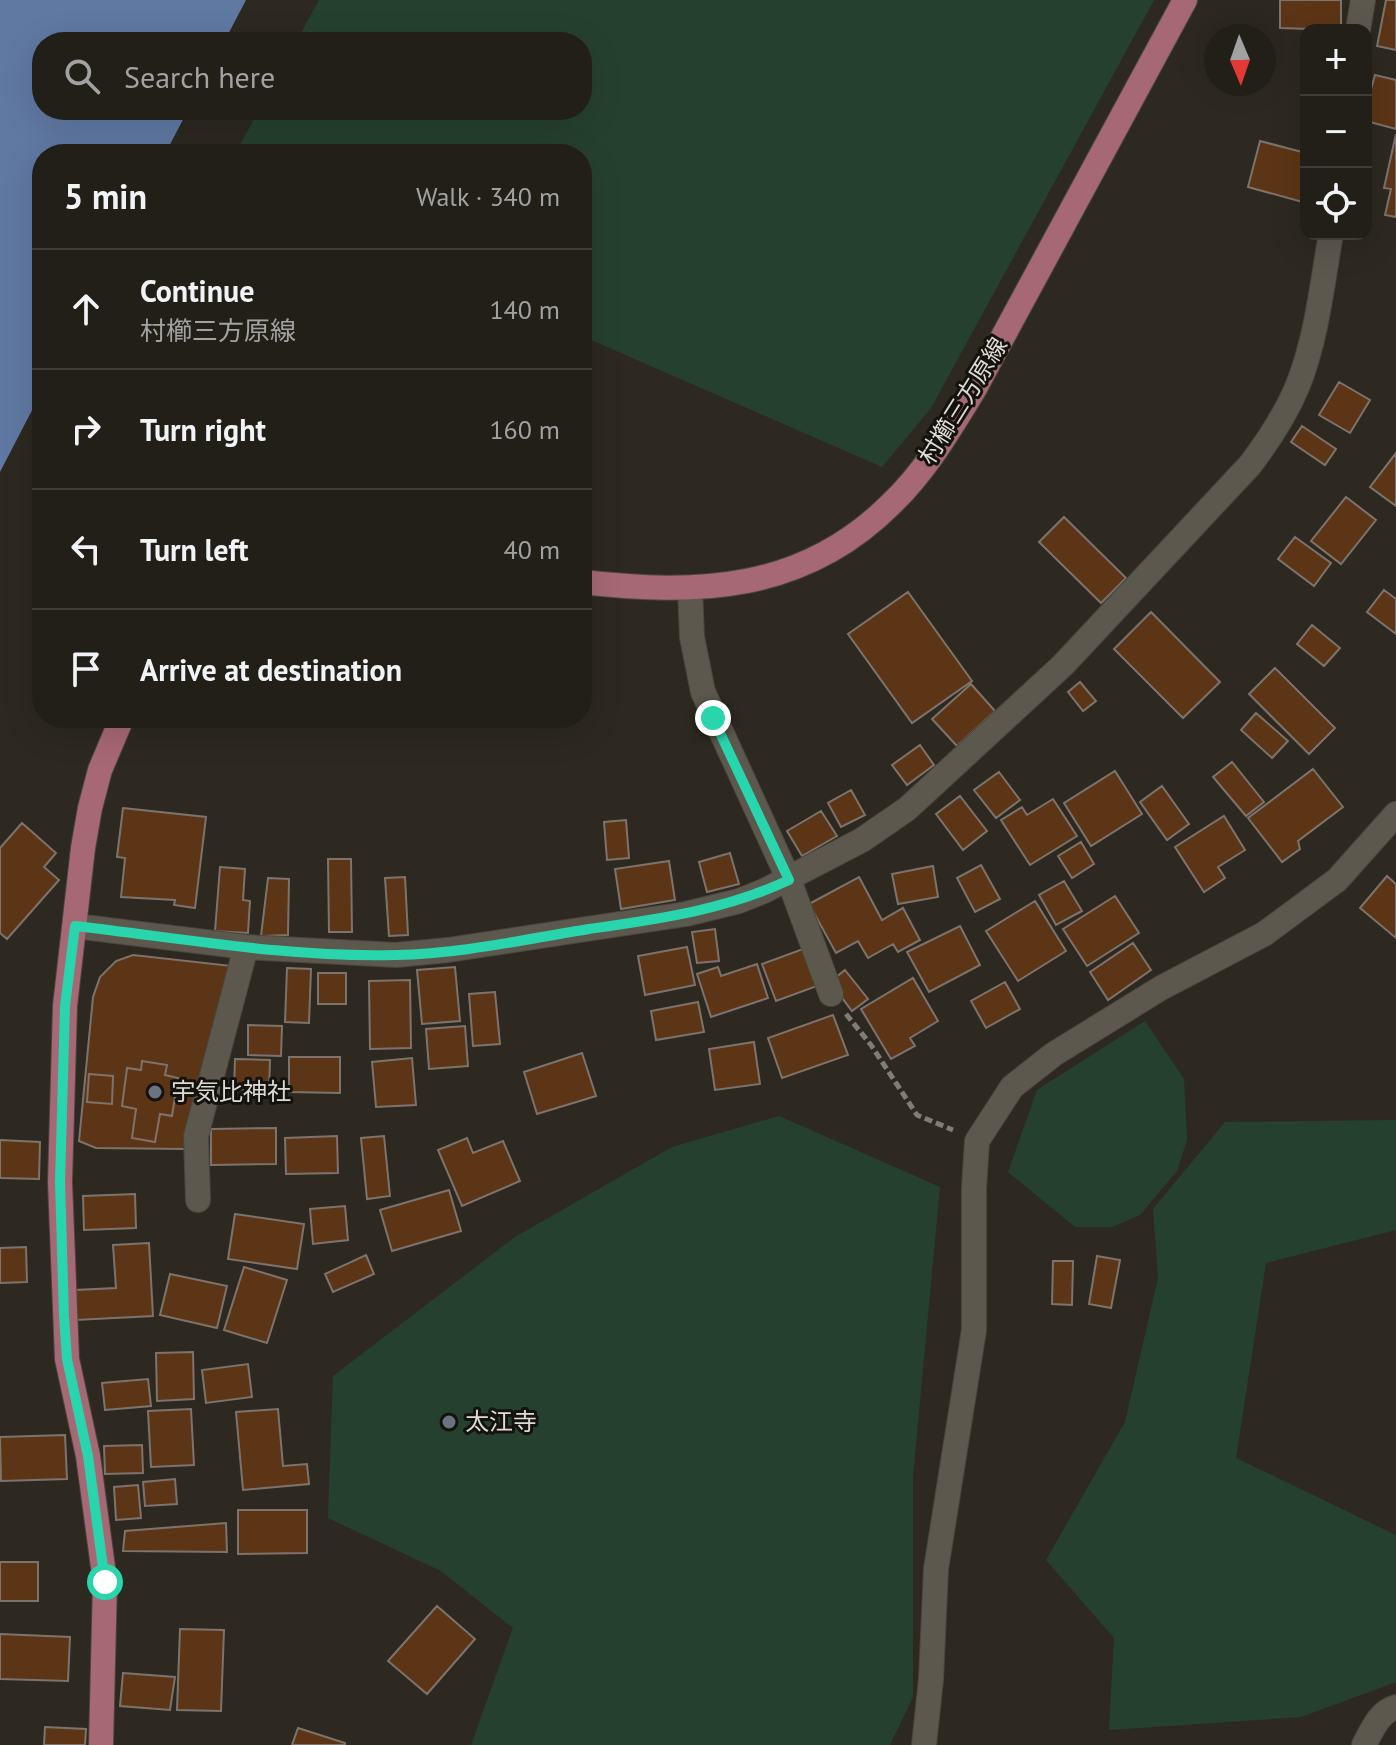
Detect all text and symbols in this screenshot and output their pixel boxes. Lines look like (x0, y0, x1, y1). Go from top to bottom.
north arrow (1204, 24, 1276, 96)
map controls (1300, 24, 1372, 240)
button: + (1300, 24, 1372, 96)
search box (32, 32, 592, 120)
icon: search (60, 54, 104, 98)
text: Search here (124, 57, 275, 96)
button: − (1300, 96, 1372, 168)
button: locate (1300, 168, 1372, 240)
text: 5 min (64, 174, 147, 218)
text: Walk · 340 m (416, 180, 560, 213)
text: Continue (140, 271, 254, 310)
icon: ahead (64, 287, 108, 331)
text: 140 m (489, 293, 560, 326)
text: 村櫛三方原線 (140, 314, 296, 347)
street label: 村櫛三方原線 (911, 331, 1014, 470)
icon: right (64, 407, 108, 451)
text: Turn right (140, 410, 266, 449)
text: 160 m (489, 413, 560, 446)
icon: left (64, 527, 108, 571)
text: Turn left (140, 530, 248, 569)
text: 40 m (504, 533, 560, 566)
icon: arrive (64, 647, 108, 691)
text: Arrive at destination (140, 650, 402, 689)
route end (695, 700, 731, 736)
place label: 宇気比神社 (171, 1076, 291, 1107)
marker: 宇気比神社 (146, 1083, 164, 1101)
place label: 太江寺 (465, 1406, 537, 1437)
marker: 太江寺 (440, 1413, 458, 1431)
route start (87, 1564, 123, 1600)

